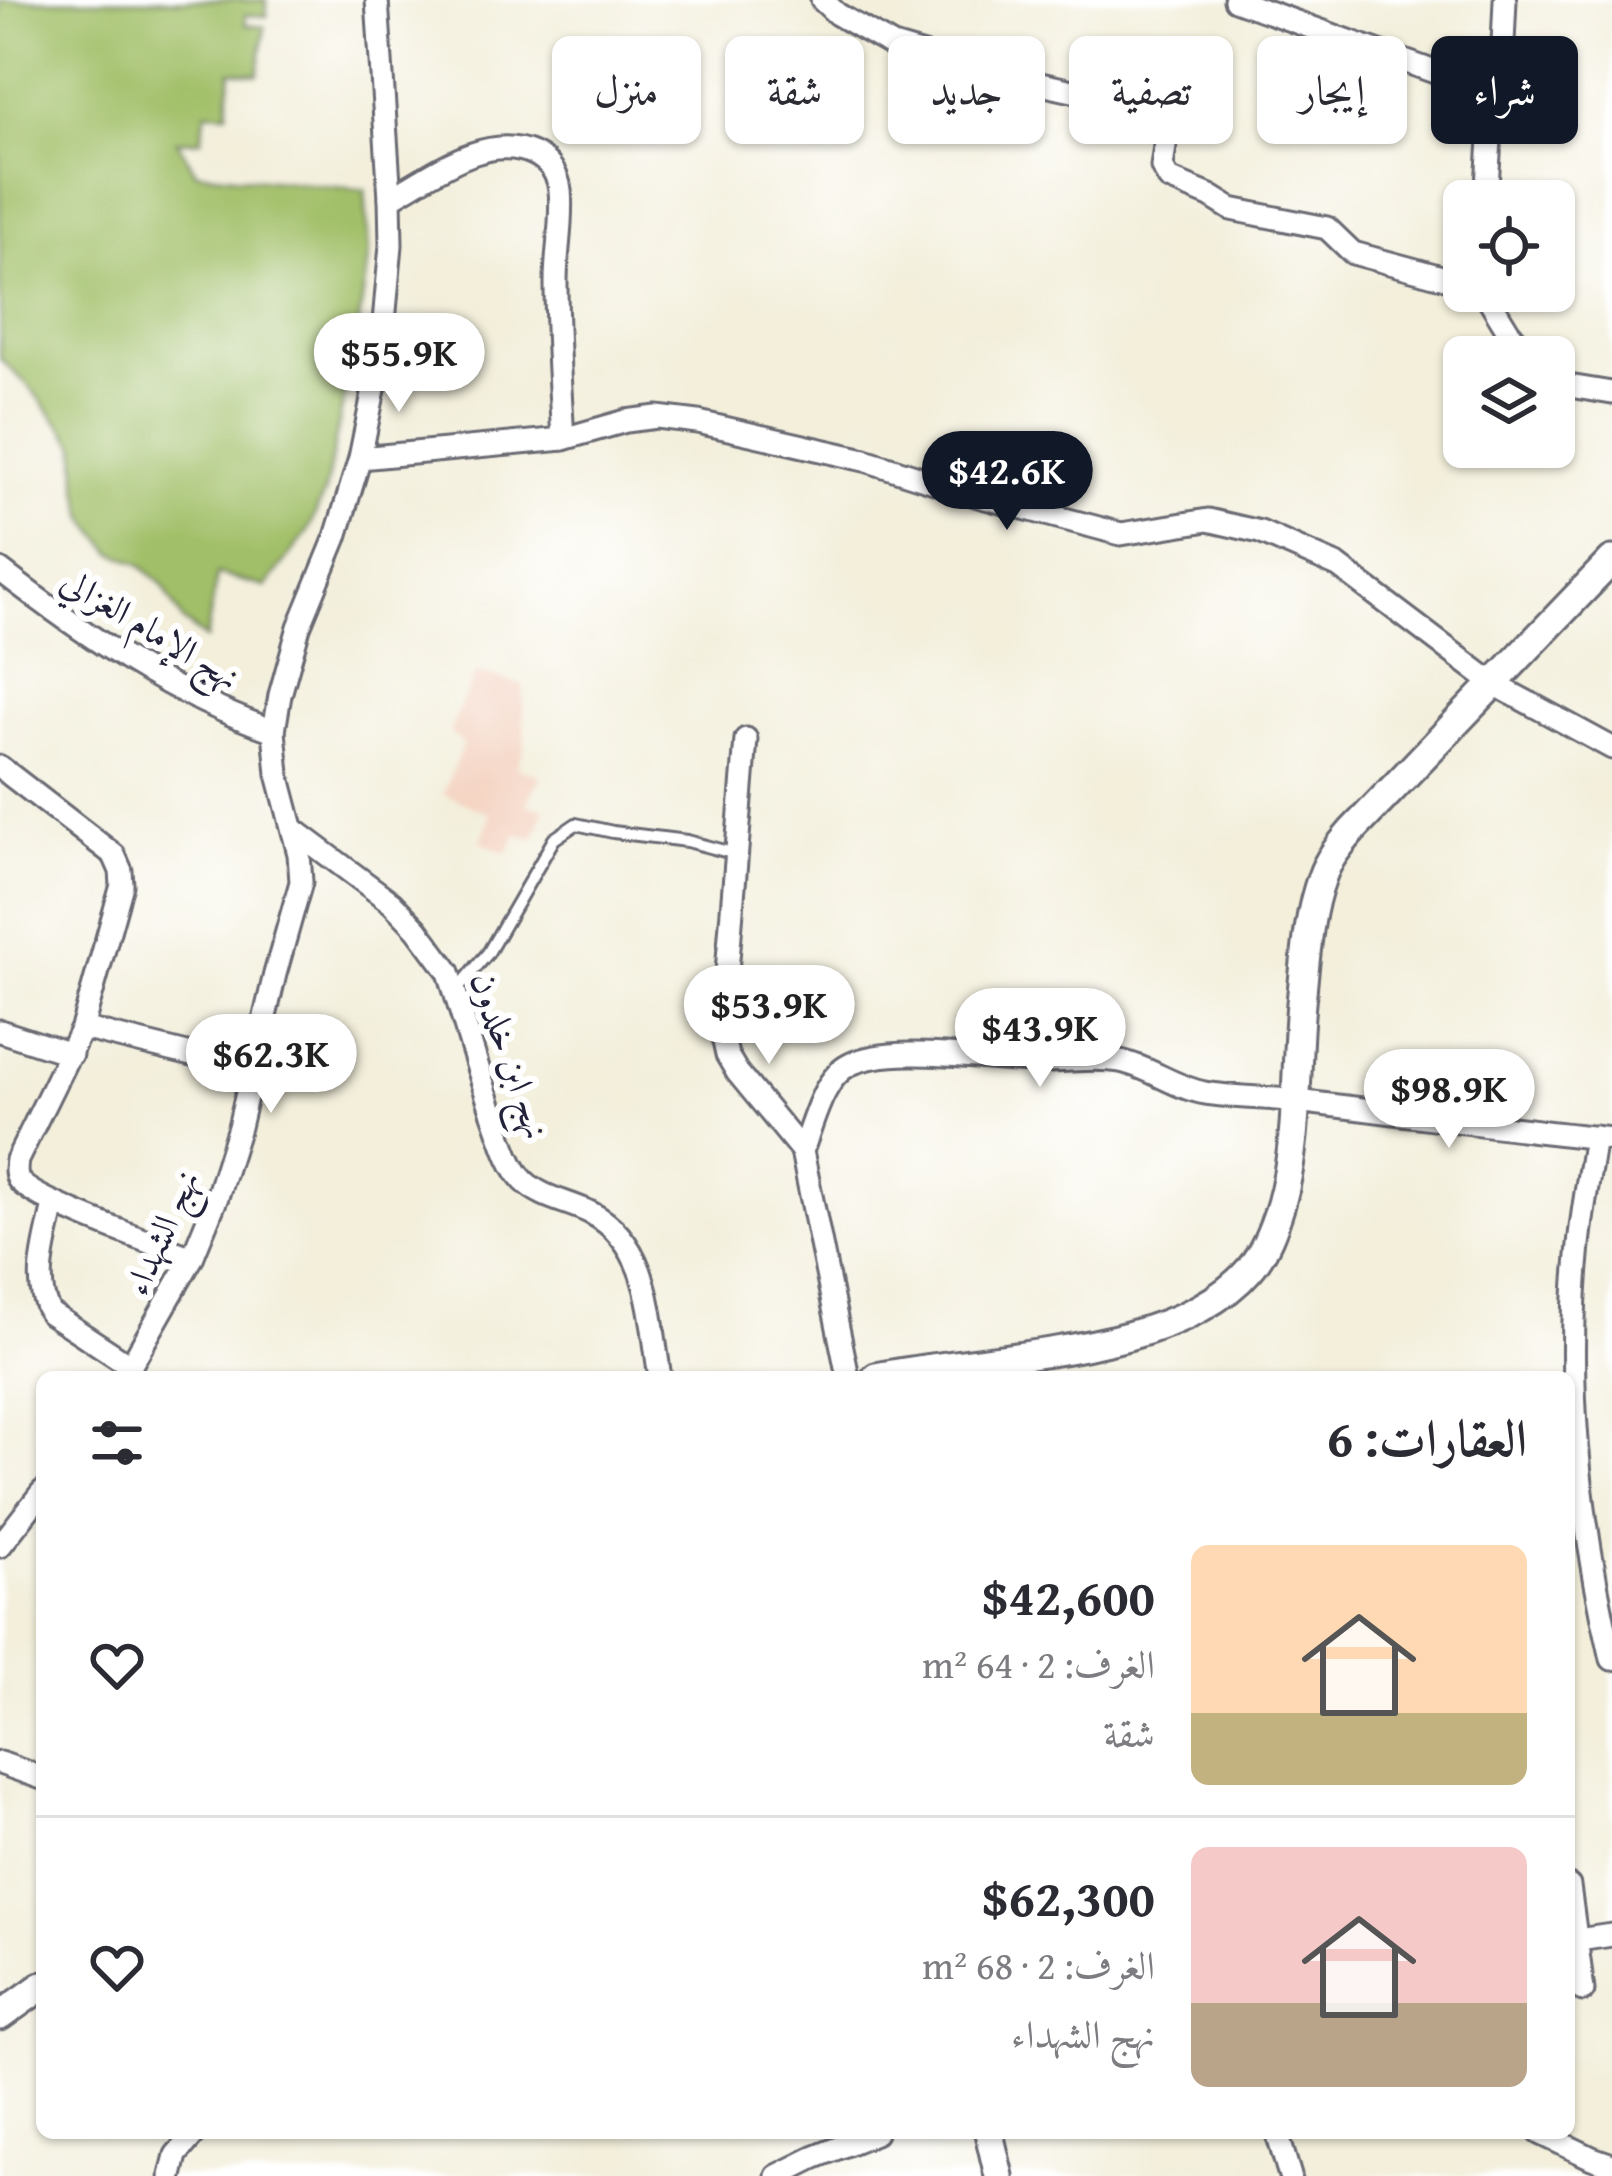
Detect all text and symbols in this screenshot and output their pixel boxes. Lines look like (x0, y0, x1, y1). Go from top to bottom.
chip: منزل (552, 36, 701, 144)
chip: شقة (725, 36, 864, 144)
chip: جديد (888, 36, 1045, 144)
chip: تصفية (1069, 36, 1233, 144)
chip: إيجار (1257, 36, 1407, 144)
chip: شراء (1431, 36, 1578, 144)
map controls (1443, 180, 1575, 468)
button: locate (1443, 180, 1575, 312)
pin: $55.9K (301, 313, 497, 415)
text: $55.9K (341, 323, 457, 380)
button: layers (1443, 336, 1575, 468)
pin: $42.6K (909, 431, 1105, 533)
text: $42.6K (949, 441, 1065, 498)
street label: نهج الإمام الغزالي (48, 553, 251, 708)
street label: نهج ابن خلدون (452, 964, 565, 1148)
pin: $53.9K (671, 965, 867, 1067)
text: $53.9K (711, 975, 827, 1032)
pin: $43.9K (942, 988, 1138, 1090)
text: $43.9K (982, 998, 1098, 1055)
pin: $62.3K (173, 1014, 369, 1116)
text: $62.3K (213, 1024, 329, 1081)
pin: $98.9K (1351, 1049, 1547, 1151)
text: $98.9K (1391, 1059, 1507, 1116)
street label: نهج الشهداء (109, 1160, 218, 1306)
text: العقارات: 6 (1327, 1400, 1527, 1475)
icon: filters (84, 1410, 150, 1476)
text: $42,600 (982, 1559, 1155, 1634)
icon: home (1287, 1593, 1431, 1737)
icon: heart (84, 1632, 150, 1698)
text: الغرف: 2 · 64 m² (922, 1635, 1155, 1692)
text: شقة (1103, 1704, 1155, 1761)
text: $62,300 (982, 1860, 1155, 1935)
icon: home (1287, 1895, 1431, 2039)
icon: heart (84, 1934, 150, 2000)
text: الغرف: 2 · 68 m² (922, 1936, 1155, 1993)
text: نهج الشهداء (1011, 2005, 1155, 2062)

